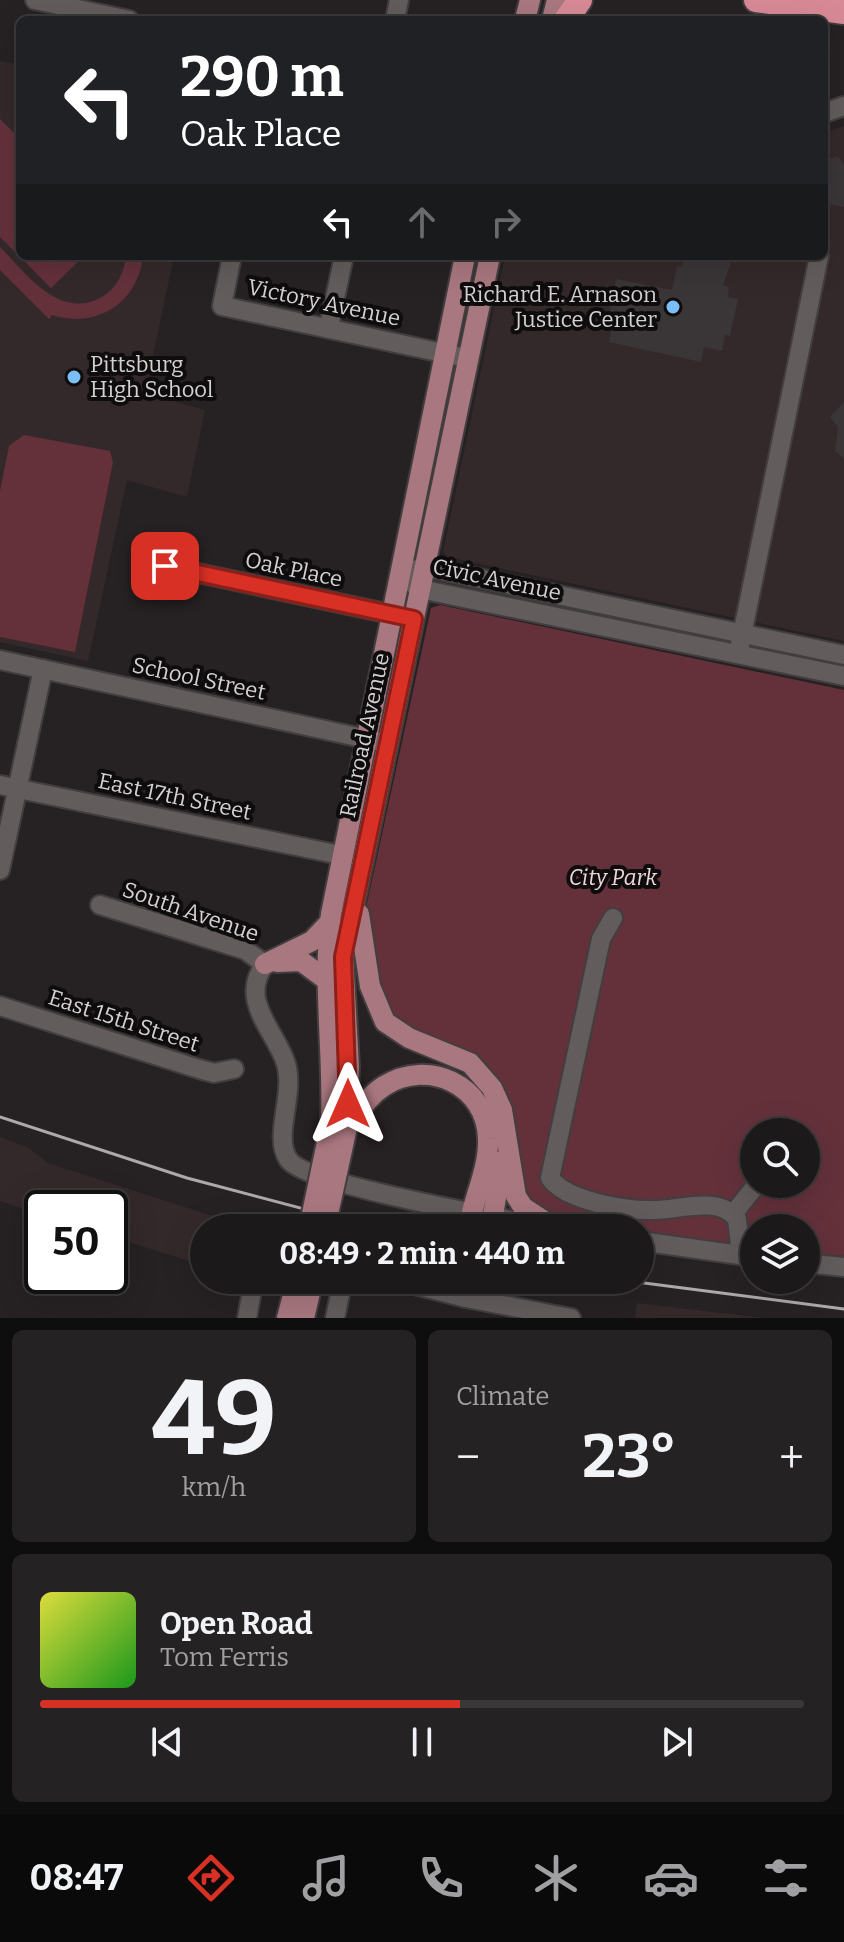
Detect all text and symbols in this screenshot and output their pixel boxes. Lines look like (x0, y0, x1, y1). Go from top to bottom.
text: 290 m (180, 44, 344, 111)
icon: left (48, 48, 152, 152)
text: Oak Place (180, 112, 341, 156)
icon: left (316, 200, 360, 244)
icon: ahead (400, 200, 444, 244)
icon: right (484, 200, 528, 244)
street label: Victory Avenue (245, 273, 403, 332)
place label: Richard E. Arnason Justice Center (463, 281, 657, 333)
marker: Richard E. Arnason Justice Center (664, 298, 682, 316)
place label: Pittsburg High School (90, 351, 213, 403)
marker: Pittsburg High School (65, 368, 83, 386)
pin (131, 532, 199, 600)
icon: arrive (143, 544, 187, 588)
street label: Oak Place (243, 546, 345, 593)
street label: Civic Avenue (430, 553, 564, 606)
street label: Railroad Avenue (334, 650, 395, 820)
street label: School Street (130, 651, 268, 706)
street label: East 17th Street (96, 767, 254, 826)
park label: City Park (569, 864, 658, 891)
street label: South Avenue (119, 876, 263, 947)
street label: East 15th Street (45, 983, 203, 1058)
position arrow (306, 1062, 390, 1146)
map controls (740, 1118, 820, 1294)
button: search (740, 1118, 820, 1198)
speed limit sign: 50 (24, 1190, 128, 1294)
button: layers (740, 1214, 820, 1294)
text: 08:49 · 2 min · 440 m (279, 1236, 565, 1272)
text: 49 (152, 1357, 276, 1482)
text: Climate (456, 1381, 550, 1412)
text: 23° (582, 1421, 677, 1493)
text: − (456, 1431, 480, 1484)
text: + (779, 1431, 804, 1484)
text: km/h (182, 1472, 246, 1503)
text: Open Road (160, 1606, 313, 1642)
text: Tom Ferris (160, 1642, 289, 1673)
icon: previous (145, 1720, 189, 1764)
icon: pause (400, 1720, 444, 1764)
icon: next (655, 1720, 699, 1764)
icon: directions (183, 1850, 239, 1906)
icon: music (298, 1850, 354, 1906)
icon: phone (413, 1850, 469, 1906)
icon: climate (528, 1850, 584, 1906)
icon: car (643, 1850, 699, 1906)
icon: filters (758, 1850, 814, 1906)
text: 08:47 (30, 1856, 123, 1900)

